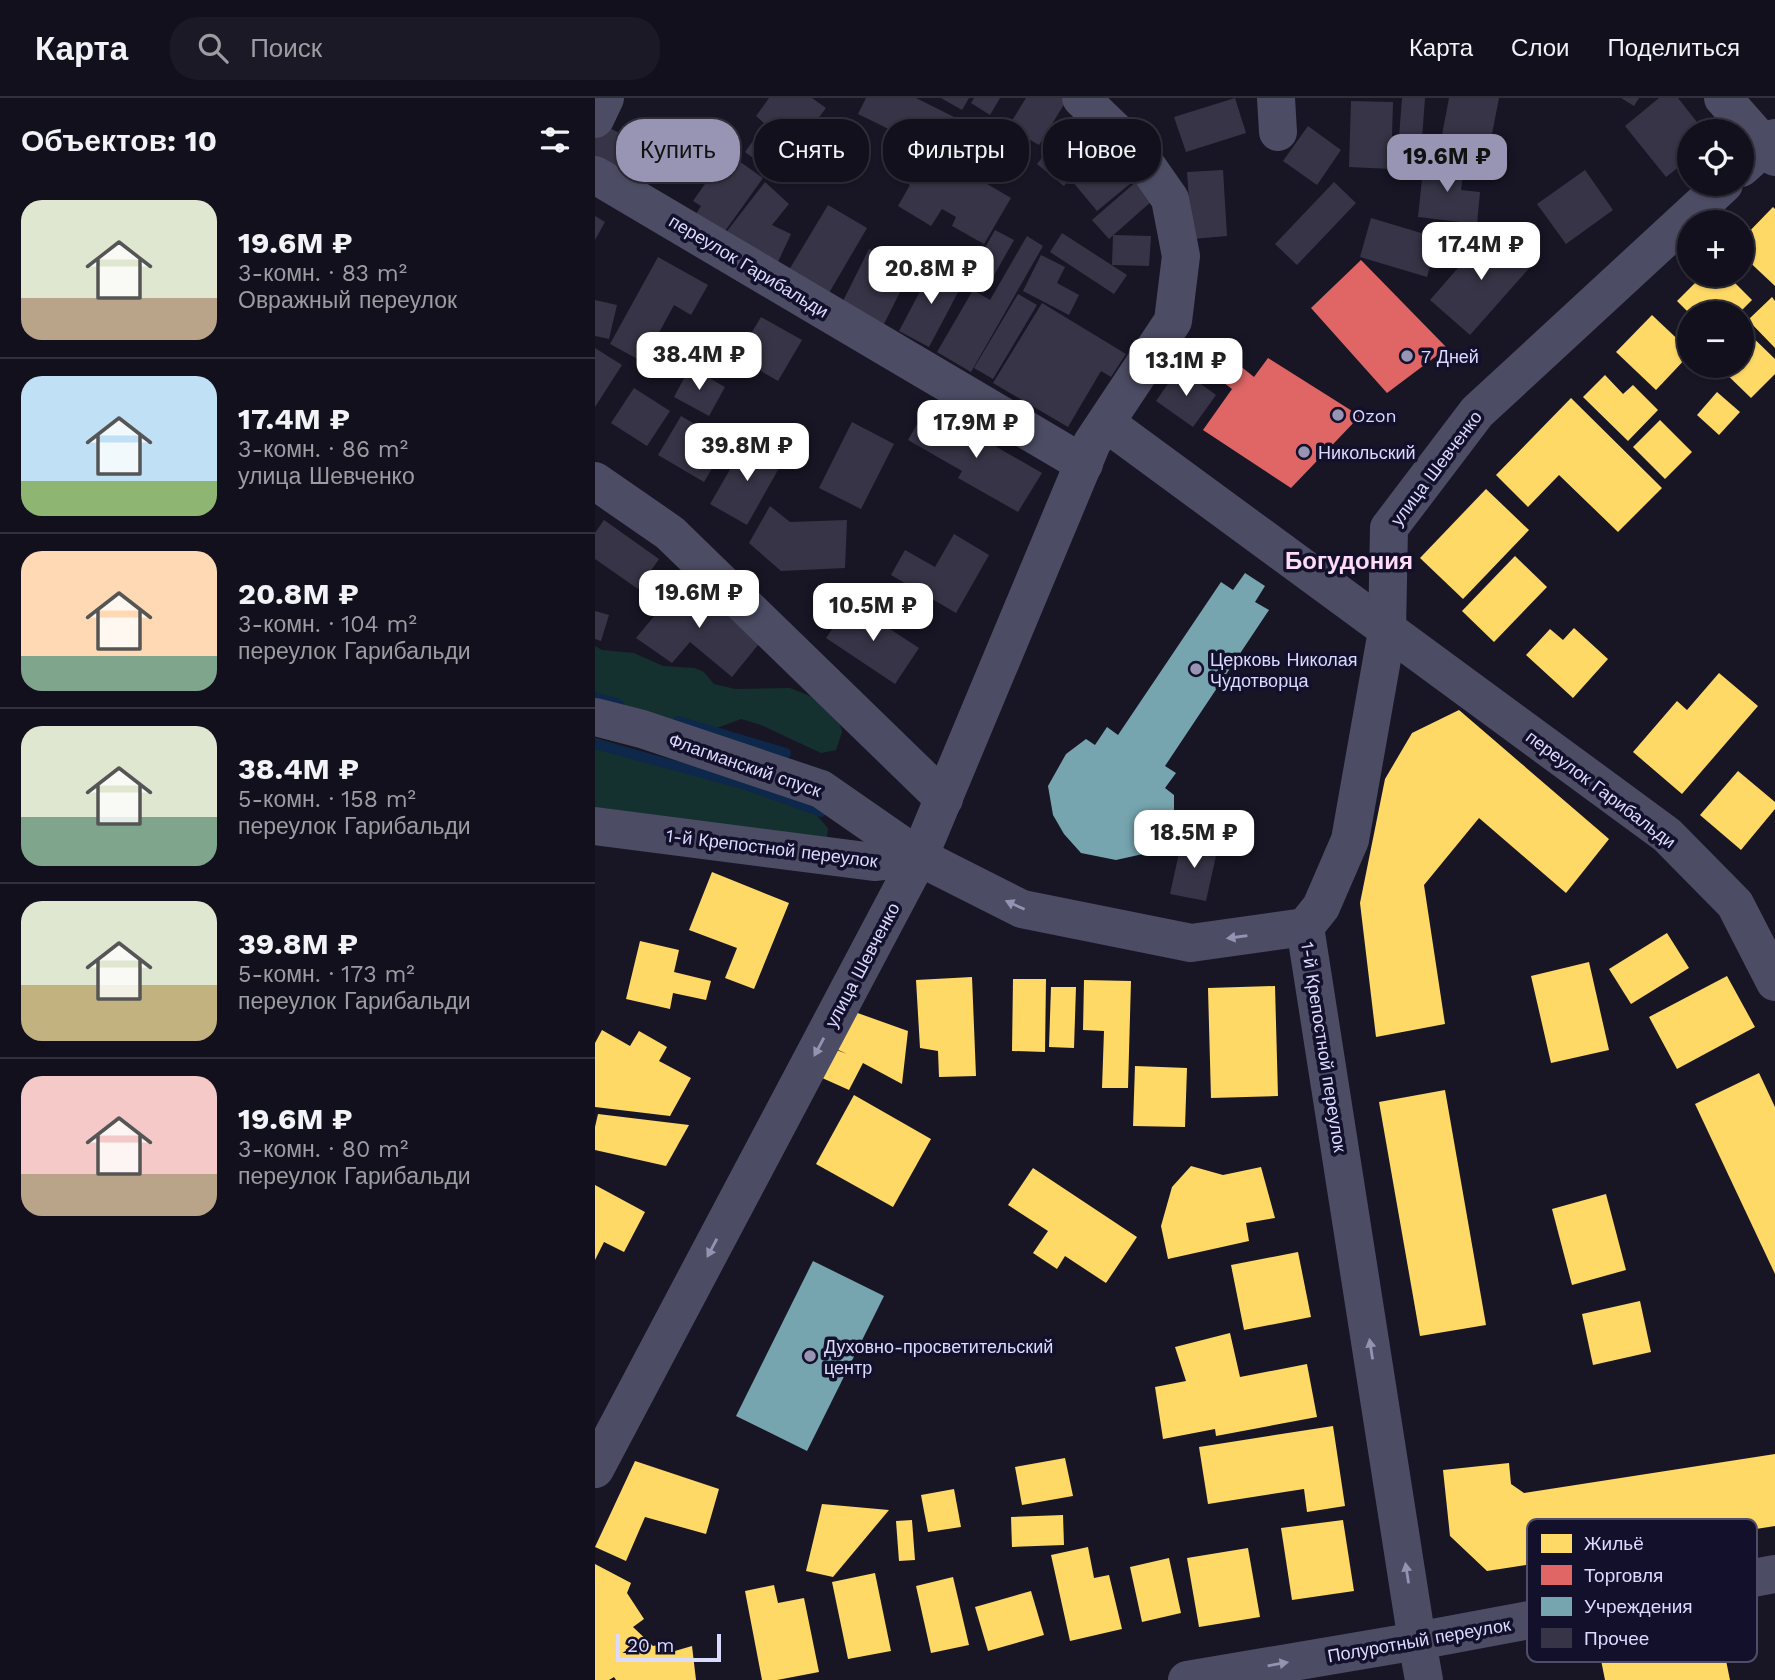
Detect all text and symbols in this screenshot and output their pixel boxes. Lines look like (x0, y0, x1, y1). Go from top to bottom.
search box (170, 17, 660, 80)
text: Карта (35, 29, 128, 68)
icon: search (194, 29, 232, 67)
text: Поиск (250, 33, 322, 63)
text: Карта (1409, 34, 1473, 62)
text: Слои (1511, 34, 1569, 62)
text: Поделиться (1607, 34, 1740, 62)
chip: Купить (616, 119, 740, 182)
chip: Снять (754, 119, 869, 182)
chip: Фильтры (883, 119, 1029, 182)
chip: Новое (1043, 119, 1161, 182)
map controls (1677, 119, 1754, 378)
button: locate (1677, 119, 1754, 196)
icon: filters (536, 121, 574, 159)
text: Объектов: 10 (21, 123, 217, 158)
pin: 19.6M ₽ (1382, 134, 1512, 194)
text: 19.6M ₽ (1403, 143, 1491, 170)
street label: переулок Гарибальди (666, 210, 832, 322)
button: + (1677, 210, 1754, 287)
pin: 17.4M ₽ (1416, 222, 1546, 282)
text: 19.6M ₽ (238, 225, 353, 260)
icon: home (77, 228, 161, 312)
text: 17.4M ₽ (1438, 231, 1524, 258)
pin: 20.8M ₽ (866, 246, 996, 306)
text: 20.8M ₽ (885, 255, 977, 282)
text: 3-комн. · 83 m² (238, 260, 407, 287)
text: Овражный переулок (238, 287, 457, 314)
button: − (1677, 301, 1754, 378)
pin: 38.4M ₽ (634, 332, 764, 392)
pin: 13.1M ₽ (1121, 338, 1251, 398)
text: 38.4M ₽ (653, 341, 745, 368)
place label: 7 Дней (1421, 346, 1479, 367)
text: 13.1M ₽ (1145, 347, 1227, 374)
marker: 7 Дней (1399, 348, 1415, 364)
pin: 17.9M ₽ (911, 400, 1041, 460)
text: 17.4M ₽ (238, 401, 350, 436)
icon: home (77, 404, 161, 488)
place label: Ozon (1352, 405, 1397, 426)
street label: улица Шевченко (1386, 406, 1486, 530)
marker: Ozon (1330, 407, 1346, 423)
text: 17.9M ₽ (933, 409, 1019, 436)
pin: 39.8M ₽ (682, 424, 812, 483)
text: 39.8M ₽ (701, 432, 793, 459)
text: 3-комн. · 86 m² (238, 436, 408, 463)
place label: Никольский (1318, 442, 1416, 463)
marker: Никольский (1296, 444, 1312, 460)
text: улица Шевченко (238, 463, 415, 490)
district label: Богудония (1285, 547, 1413, 575)
pin: 19.6M ₽ (634, 570, 764, 630)
text: 20.8M ₽ (238, 576, 359, 611)
icon: home (77, 579, 161, 663)
text: 19.6M ₽ (655, 579, 743, 606)
pin: 10.5M ₽ (808, 584, 938, 643)
text: 10.5M ₽ (829, 592, 917, 619)
text: 3-комн. · 104 m² (238, 611, 417, 638)
text: переулок Гарибальди (238, 638, 471, 665)
place label: Церковь Николая Чудотворца (1210, 649, 1358, 691)
marker: Церковь Николая Чудотворца (1188, 661, 1204, 677)
street label: переулок Гарибальди (1522, 726, 1680, 852)
street label: Флагманский спуск (666, 729, 824, 801)
text: 38.4M ₽ (238, 751, 359, 786)
icon: home (77, 754, 161, 838)
text: 5-комн. · 158 m² (238, 786, 416, 813)
pin: 18.5M ₽ (1129, 810, 1259, 870)
text: переулок Гарибальди (238, 813, 471, 840)
text: 18.5M ₽ (1150, 819, 1238, 846)
street label: 1-й Крепостной переулок (665, 825, 879, 871)
street label: улица Шевченко (820, 899, 904, 1031)
one-way arrow (1005, 899, 1025, 911)
text: 39.8M ₽ (238, 926, 358, 961)
icon: home (77, 929, 161, 1013)
one-way arrow (1226, 931, 1248, 942)
street label: 1-й Крепостной переулок (1297, 940, 1351, 1154)
text: 5-комн. · 173 m² (238, 961, 415, 988)
text: переулок Гарибальди (238, 988, 471, 1015)
one-way arrow (813, 1038, 825, 1058)
text: 19.6M ₽ (238, 1101, 353, 1136)
icon: home (77, 1104, 161, 1188)
text: 3-комн. · 80 m² (238, 1136, 408, 1163)
text: переулок Гарибальди (238, 1163, 471, 1190)
one-way arrow (706, 1239, 718, 1258)
place label: Духовно-просветительский центр (824, 1336, 1053, 1378)
one-way arrow (1365, 1337, 1376, 1359)
marker: Духовно-просветительский центр (802, 1348, 818, 1364)
legend (1527, 1519, 1757, 1662)
text: Жильё (1584, 1532, 1644, 1555)
one-way arrow (1401, 1562, 1412, 1584)
text: Торговля (1584, 1564, 1663, 1587)
text: Учреждения (1584, 1595, 1693, 1618)
street label: Полуротный переулок (1326, 1614, 1512, 1666)
text: Прочее (1584, 1627, 1649, 1650)
scale bar (616, 1631, 721, 1663)
text: 20 m (627, 1634, 674, 1657)
one-way arrow (1268, 1658, 1290, 1669)

